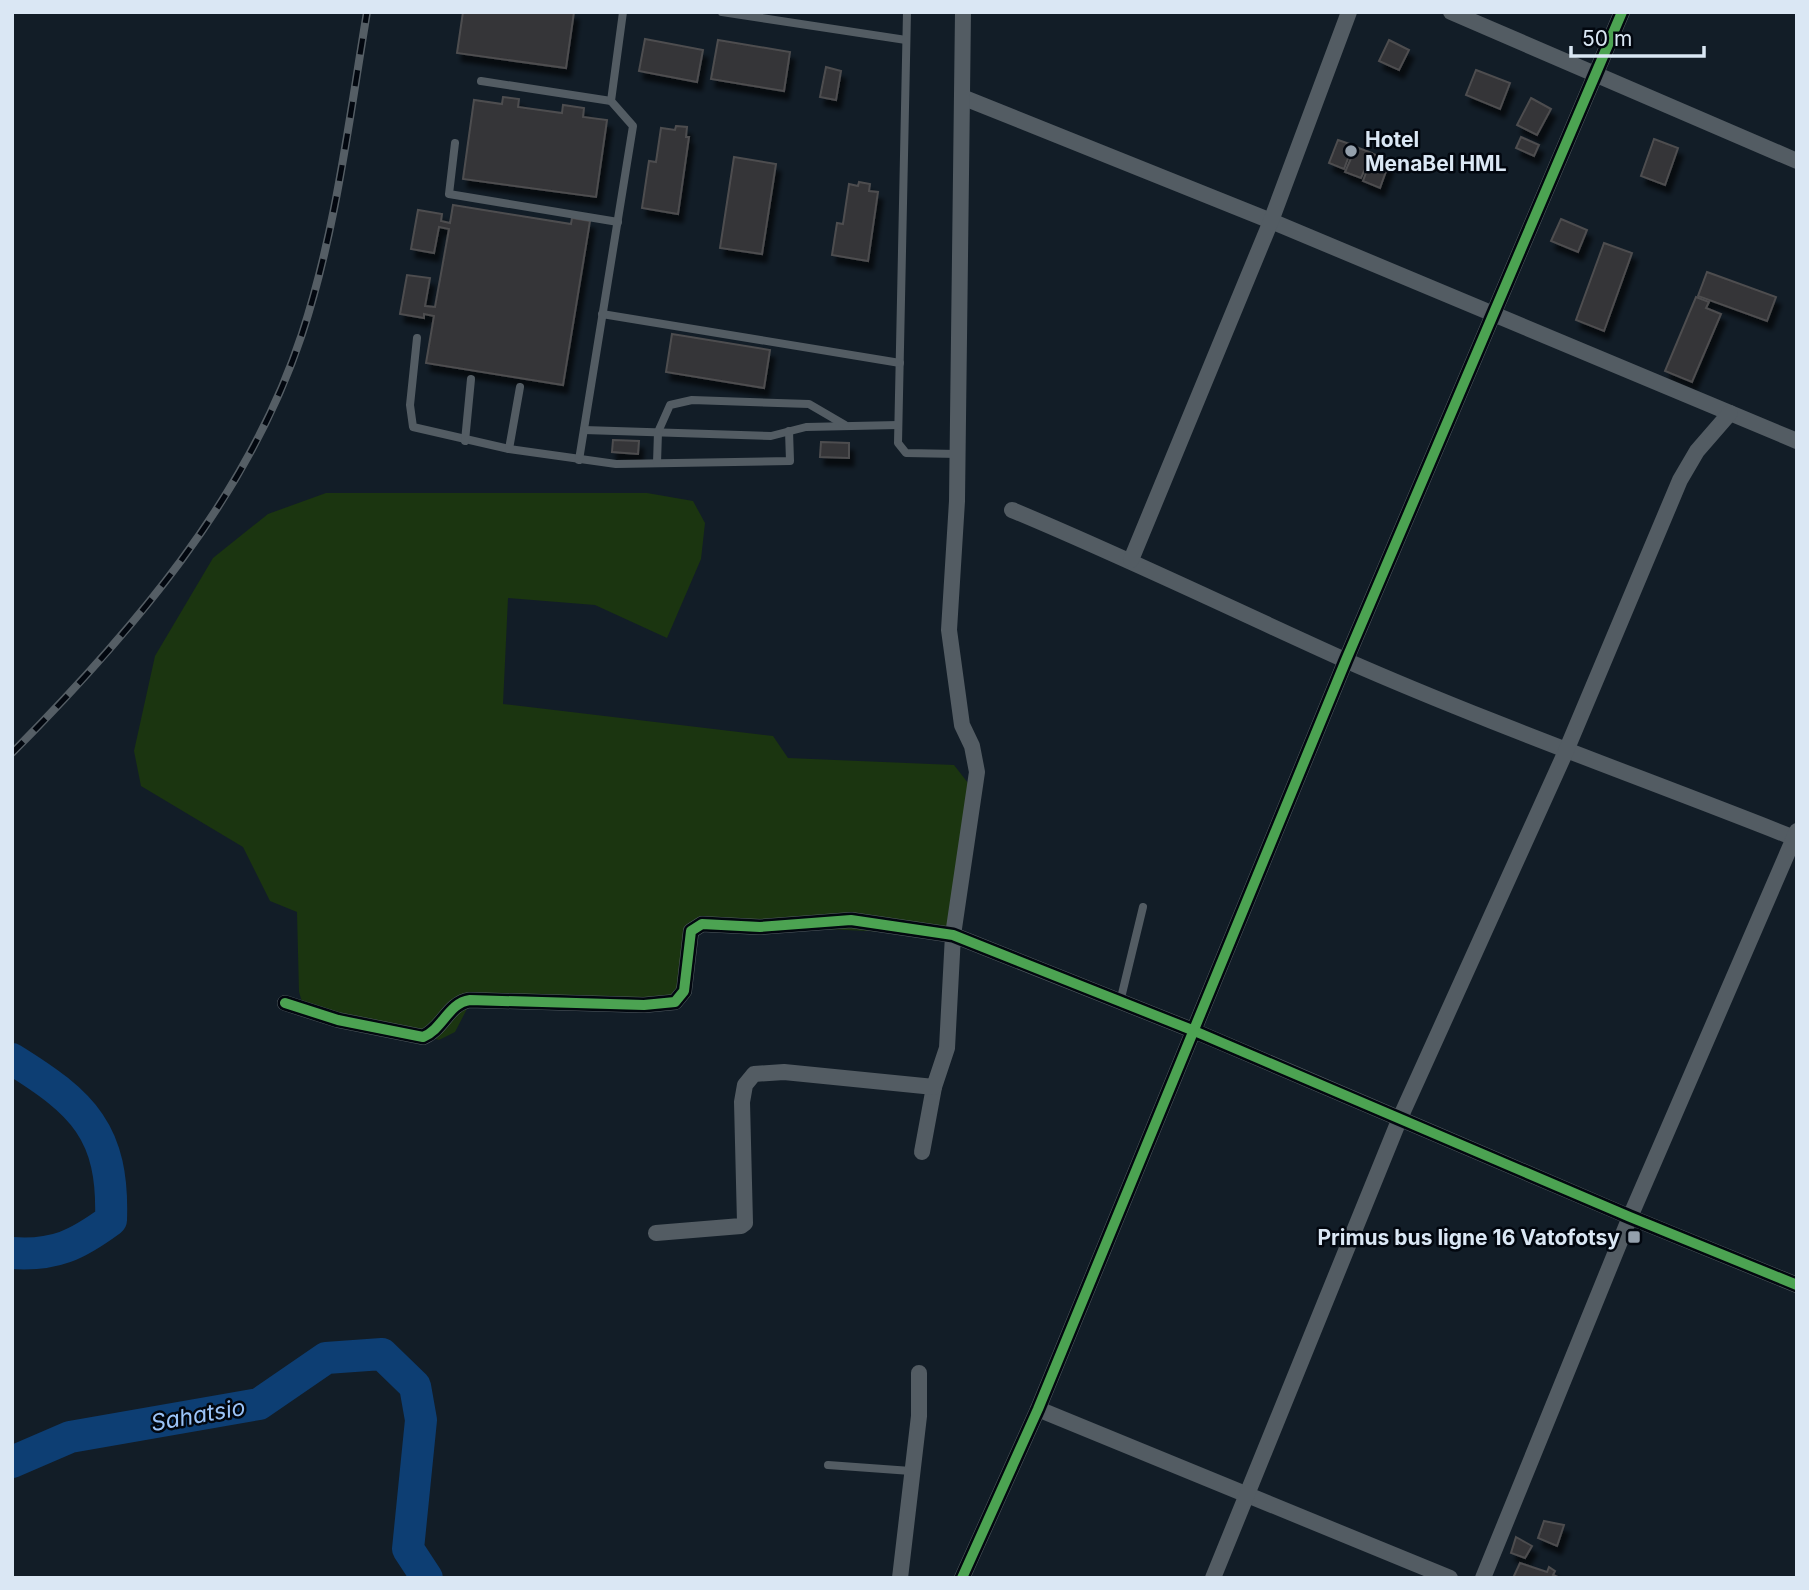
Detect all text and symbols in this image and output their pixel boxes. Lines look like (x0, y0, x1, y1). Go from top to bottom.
scale bar (1571, 14, 1704, 58)
text: 50 m (1582, 26, 1632, 51)
place label: Hotel MenaBel HML (1365, 127, 1507, 176)
marker: Hotel MenaBel HML (1343, 143, 1359, 159)
place label: Primus bus ligne 16 Vatofotsy (1317, 1225, 1620, 1250)
marker: Primus bus ligne 16 Vatofotsy (1626, 1229, 1642, 1245)
water label: Sahatsio (149, 1393, 247, 1437)

